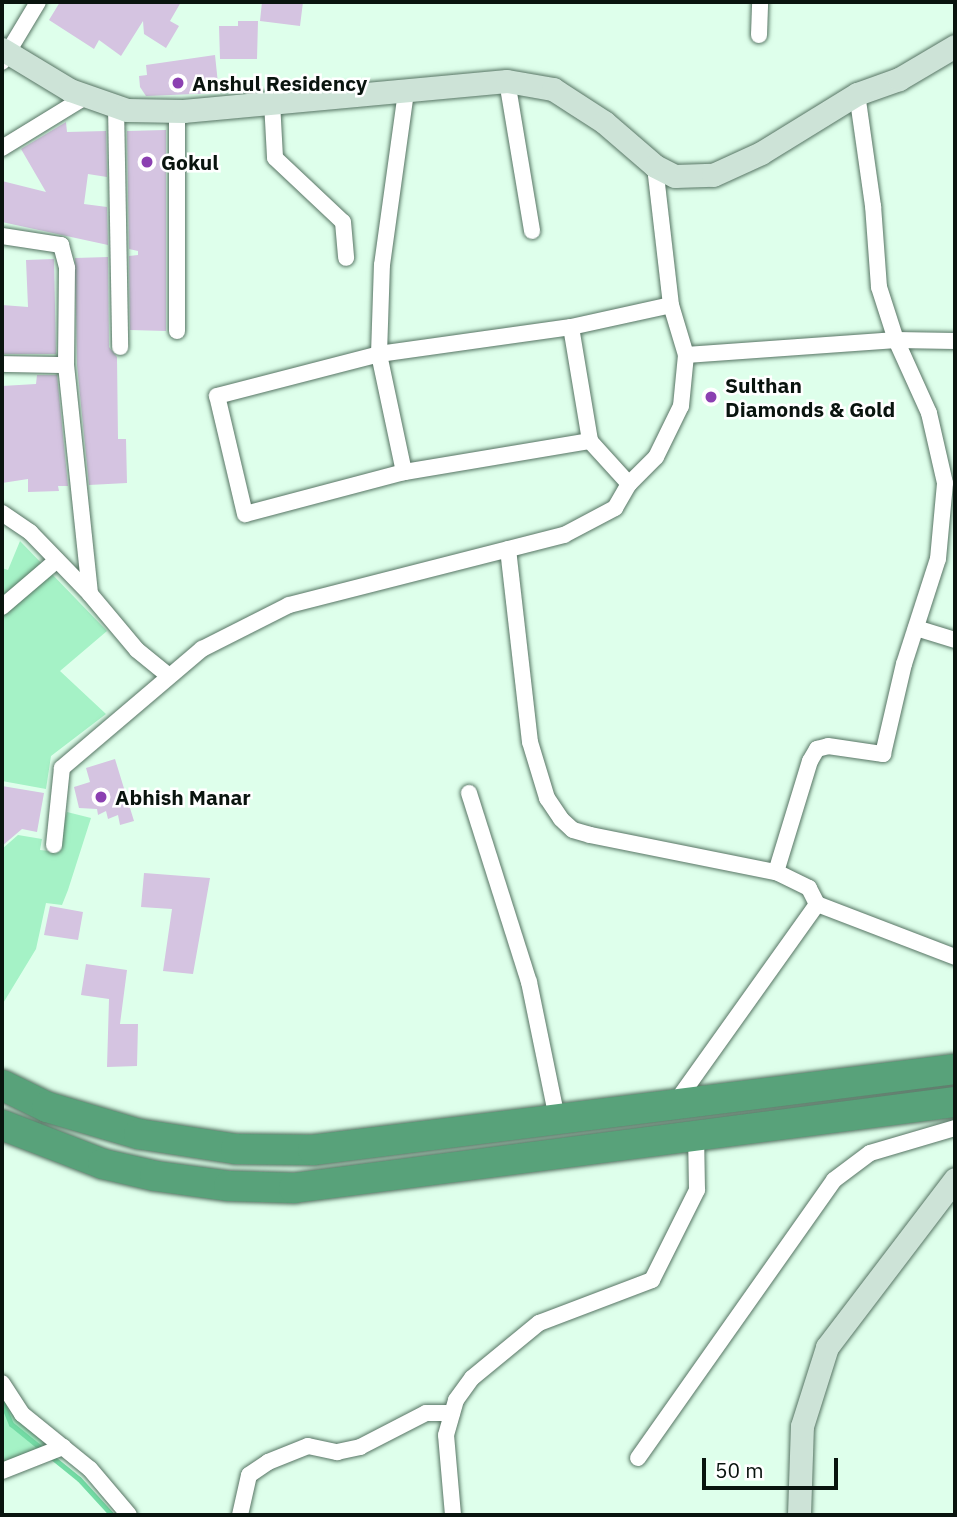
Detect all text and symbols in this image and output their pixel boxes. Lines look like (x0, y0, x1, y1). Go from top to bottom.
place label: Anshul Residency (192, 70, 367, 96)
marker: Anshul Residency (170, 75, 186, 91)
place label: Gokul (161, 149, 219, 175)
marker: Gokul (139, 154, 155, 170)
place label: Sulthan Diamonds & Gold (725, 372, 895, 422)
marker: Sulthan Diamonds & Gold (703, 389, 719, 405)
place label: Abhish Manar (115, 784, 251, 810)
marker: Abhish Manar (93, 789, 109, 805)
scale bar (705, 1444, 842, 1488)
text: 50 m (715, 1456, 764, 1484)

